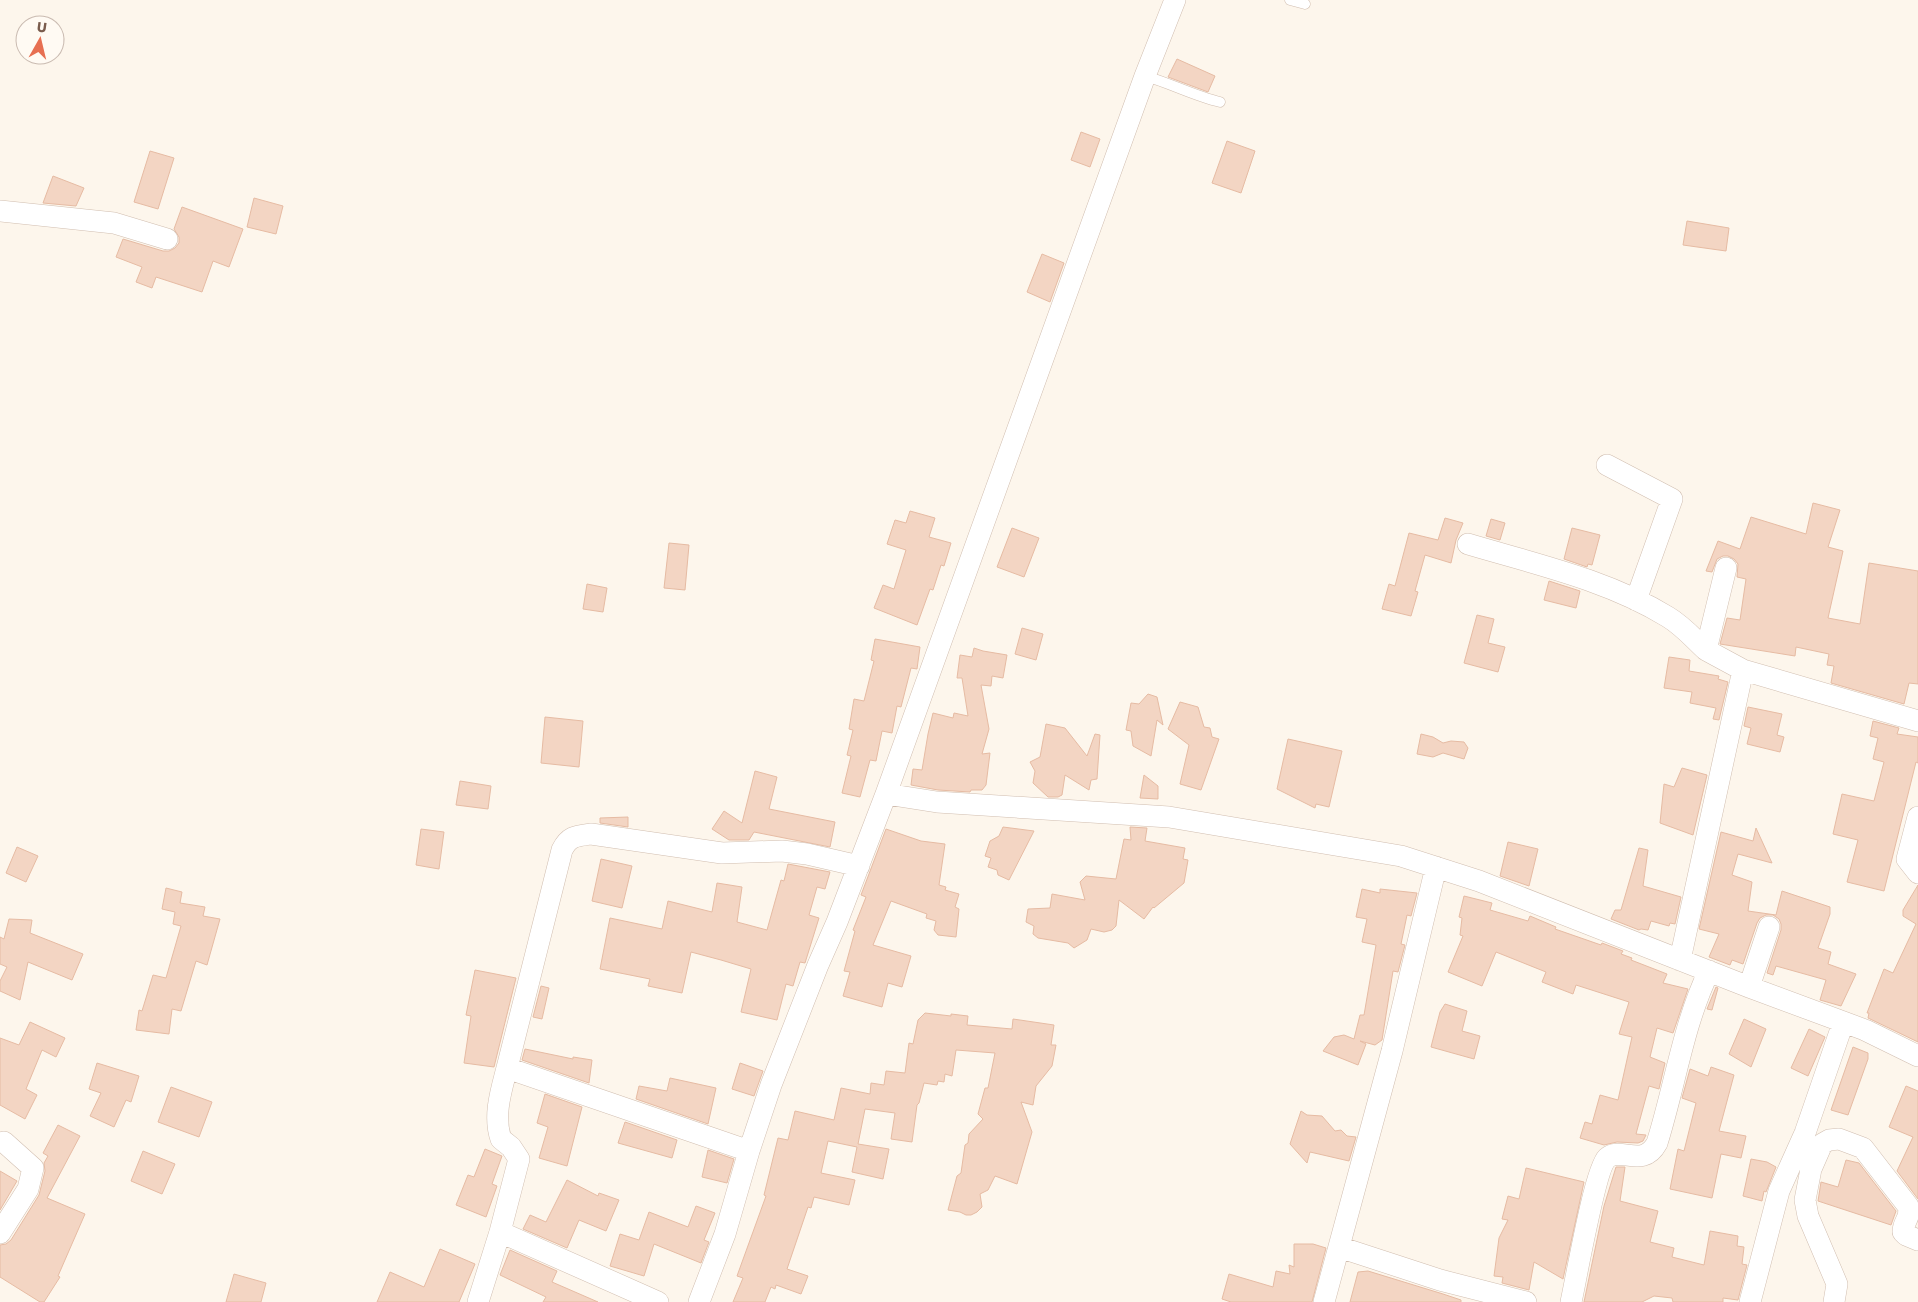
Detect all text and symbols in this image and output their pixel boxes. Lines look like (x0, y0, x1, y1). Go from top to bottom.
north arrow (15, 15, 65, 65)
text: U (36, 17, 48, 38)

